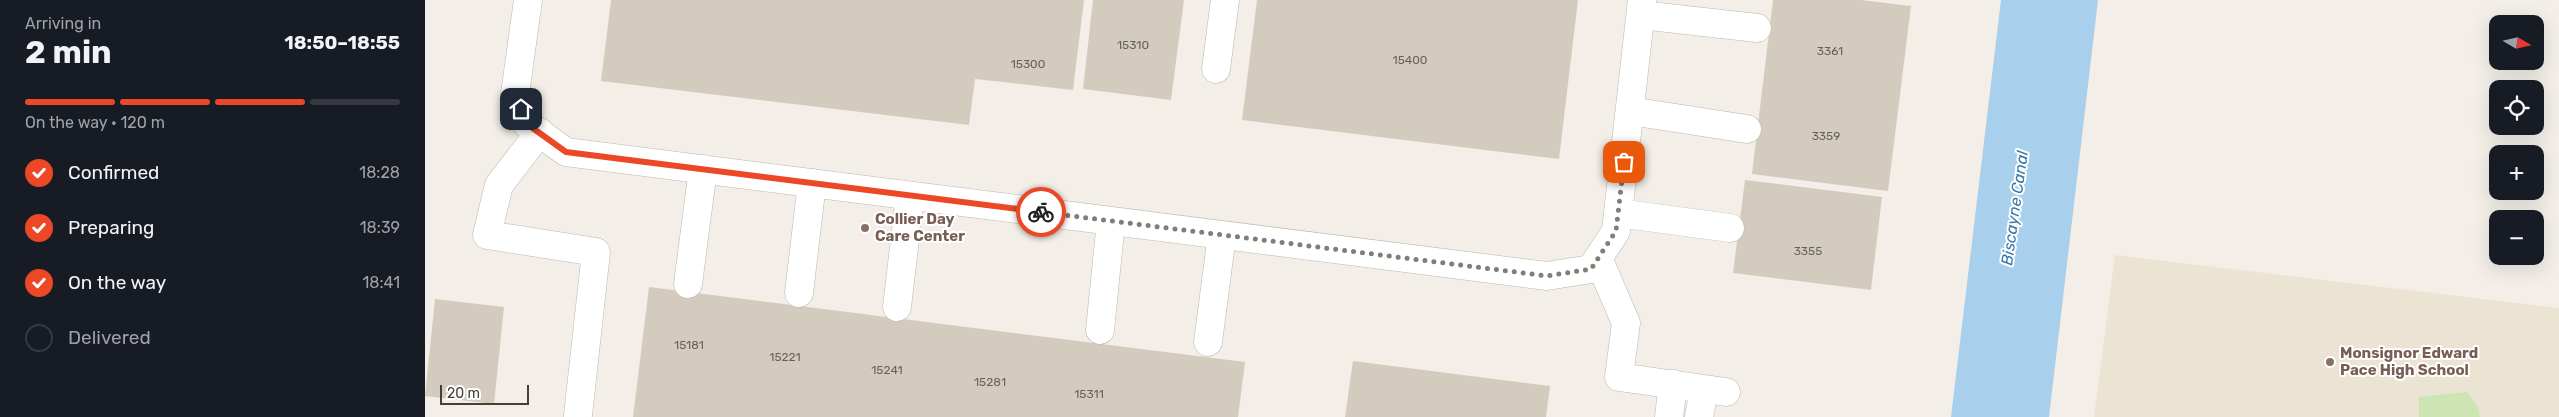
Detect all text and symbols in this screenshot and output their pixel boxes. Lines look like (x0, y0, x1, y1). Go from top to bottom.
text: Arriving in (25, 14, 101, 33)
north arrow (2489, 15, 2544, 70)
map controls (2489, 15, 2544, 265)
text: 18:50–18:55 (284, 31, 400, 54)
text: 2 min (25, 33, 112, 71)
house number: 15310 (1117, 38, 1149, 52)
house number: 3361 (1817, 44, 1843, 58)
house number: 15400 (1393, 53, 1427, 67)
house number: 15300 (1011, 57, 1045, 71)
button: locate (2489, 80, 2544, 135)
pin (500, 88, 542, 130)
icon: home (507, 95, 535, 123)
text: On the way · 120 m (25, 113, 165, 132)
house number: 3359 (1812, 129, 1840, 143)
pin (1603, 141, 1645, 183)
button: + (2489, 145, 2544, 200)
icon: bag (1610, 148, 1638, 176)
water label: Biscayne Canal (1997, 148, 2032, 267)
icon: check (25, 159, 53, 187)
text: Confirmed (68, 161, 159, 184)
text: 18:28 (359, 163, 400, 182)
courier (1016, 187, 1066, 237)
icon: bike (1027, 198, 1055, 226)
place label: Collier Day Care Center (875, 210, 965, 245)
button: − (2489, 210, 2544, 265)
icon: check (25, 214, 53, 242)
text: Preparing (68, 216, 154, 239)
text: 18:39 (360, 218, 400, 237)
marker: Collier Day Care Center (859, 222, 871, 234)
house number: 3355 (1794, 244, 1822, 258)
icon: check (25, 269, 53, 297)
text: On the way (68, 271, 166, 294)
text: 18:41 (362, 273, 400, 292)
text: Delivered (68, 326, 151, 349)
house number: 15181 (674, 338, 704, 352)
place label: Monsignor Edward Pace High School (2340, 344, 2478, 379)
house number: 15221 (769, 350, 801, 364)
marker: Monsignor Edward Pace High School (2324, 356, 2336, 368)
house number: 15241 (871, 363, 903, 377)
house number: 15281 (974, 375, 1006, 389)
scale bar (440, 382, 529, 405)
text: 20 m (447, 385, 480, 402)
house number: 15311 (1074, 387, 1104, 401)

